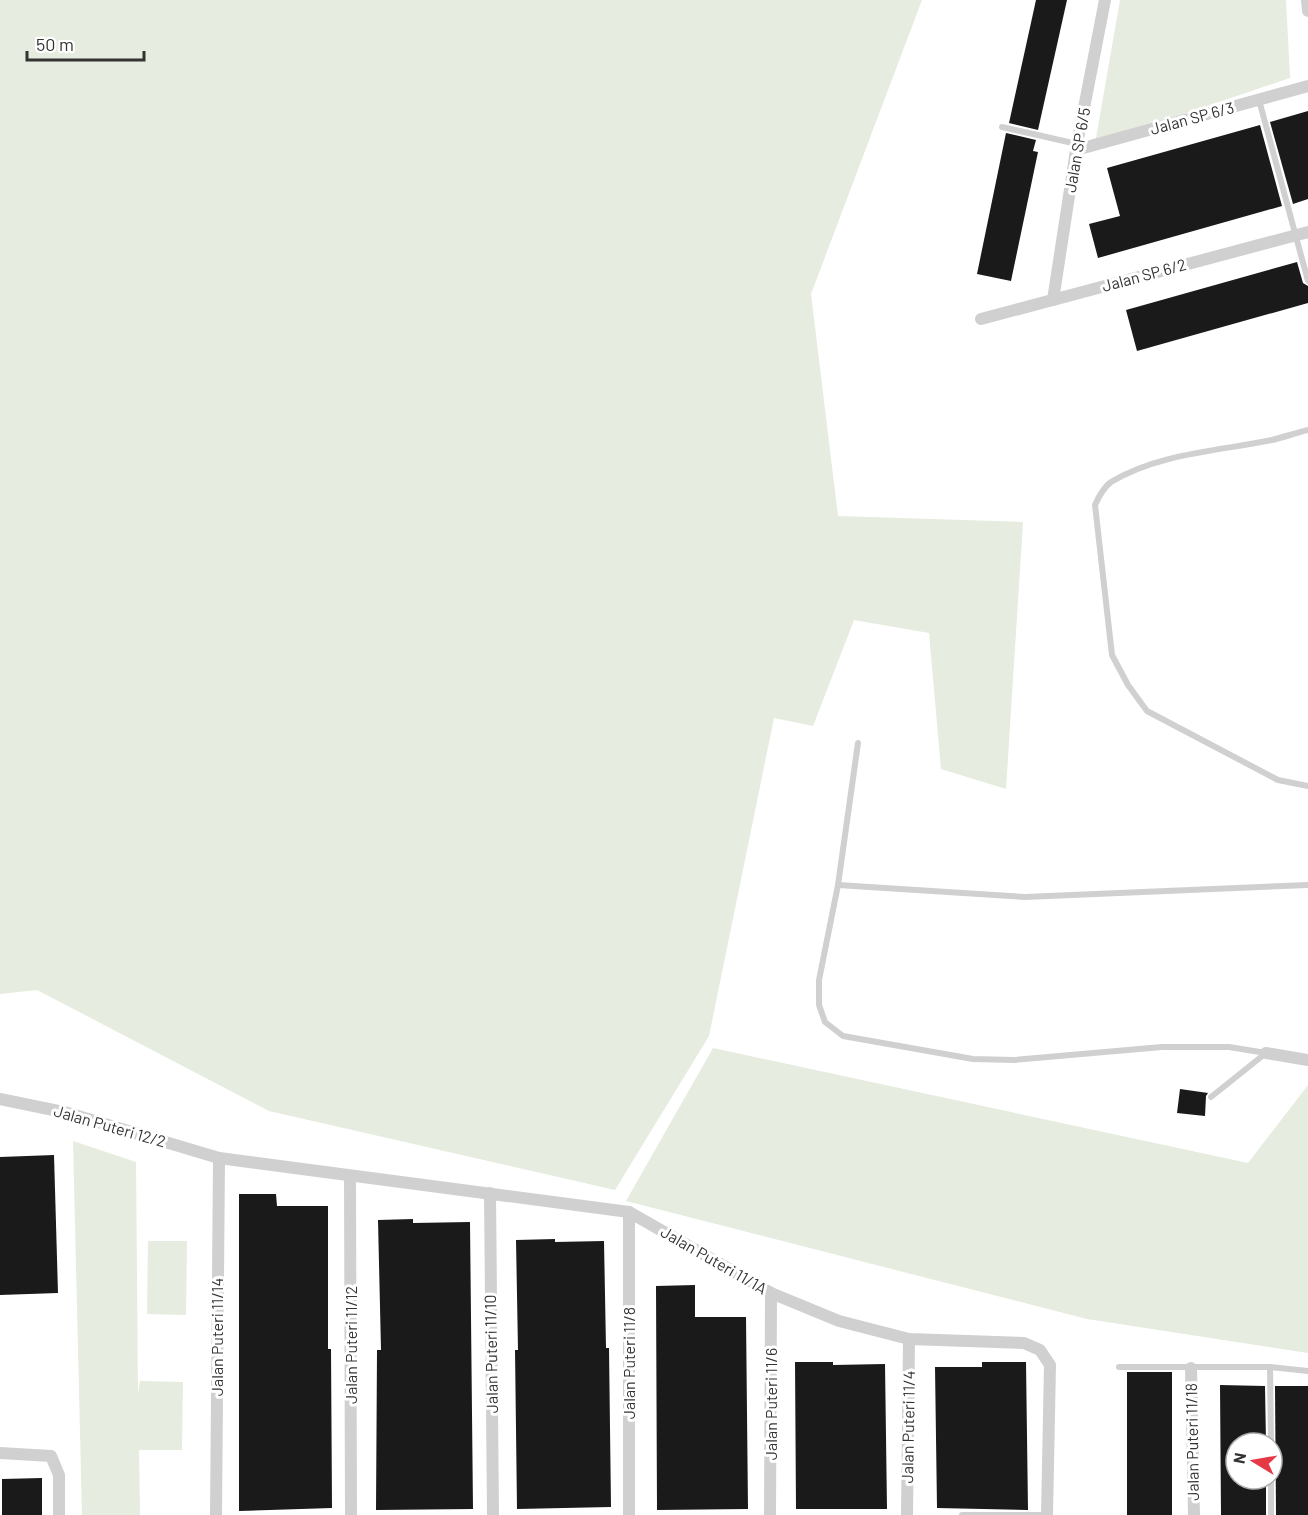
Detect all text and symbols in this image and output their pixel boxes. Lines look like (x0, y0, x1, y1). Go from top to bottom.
scale bar (27, 24, 144, 62)
text: 50 m (36, 33, 74, 55)
street label: Jalan SP 6/3 (1148, 97, 1236, 138)
street label: Jalan SP 6/5 (1060, 106, 1093, 194)
street label: Jalan SP 6/2 (1100, 254, 1188, 295)
street label: Jalan Puteri 12/2 (52, 1100, 168, 1151)
street label: Jalan Puteri 11/1A (658, 1222, 771, 1298)
street label: Jalan Puteri 11/14 (207, 1278, 226, 1396)
street label: Jalan Puteri 11/12 (341, 1286, 360, 1404)
street label: Jalan Puteri 11/10 (480, 1295, 501, 1413)
street label: Jalan Puteri 11/8 (619, 1307, 638, 1419)
street label: Jalan Puteri 11/6 (761, 1348, 780, 1460)
street label: Jalan Puteri 11/4 (897, 1370, 918, 1484)
street label: Jalan Puteri 11/18 (1181, 1383, 1202, 1501)
north arrow (1224, 1431, 1284, 1491)
text: N (1228, 1451, 1249, 1465)

